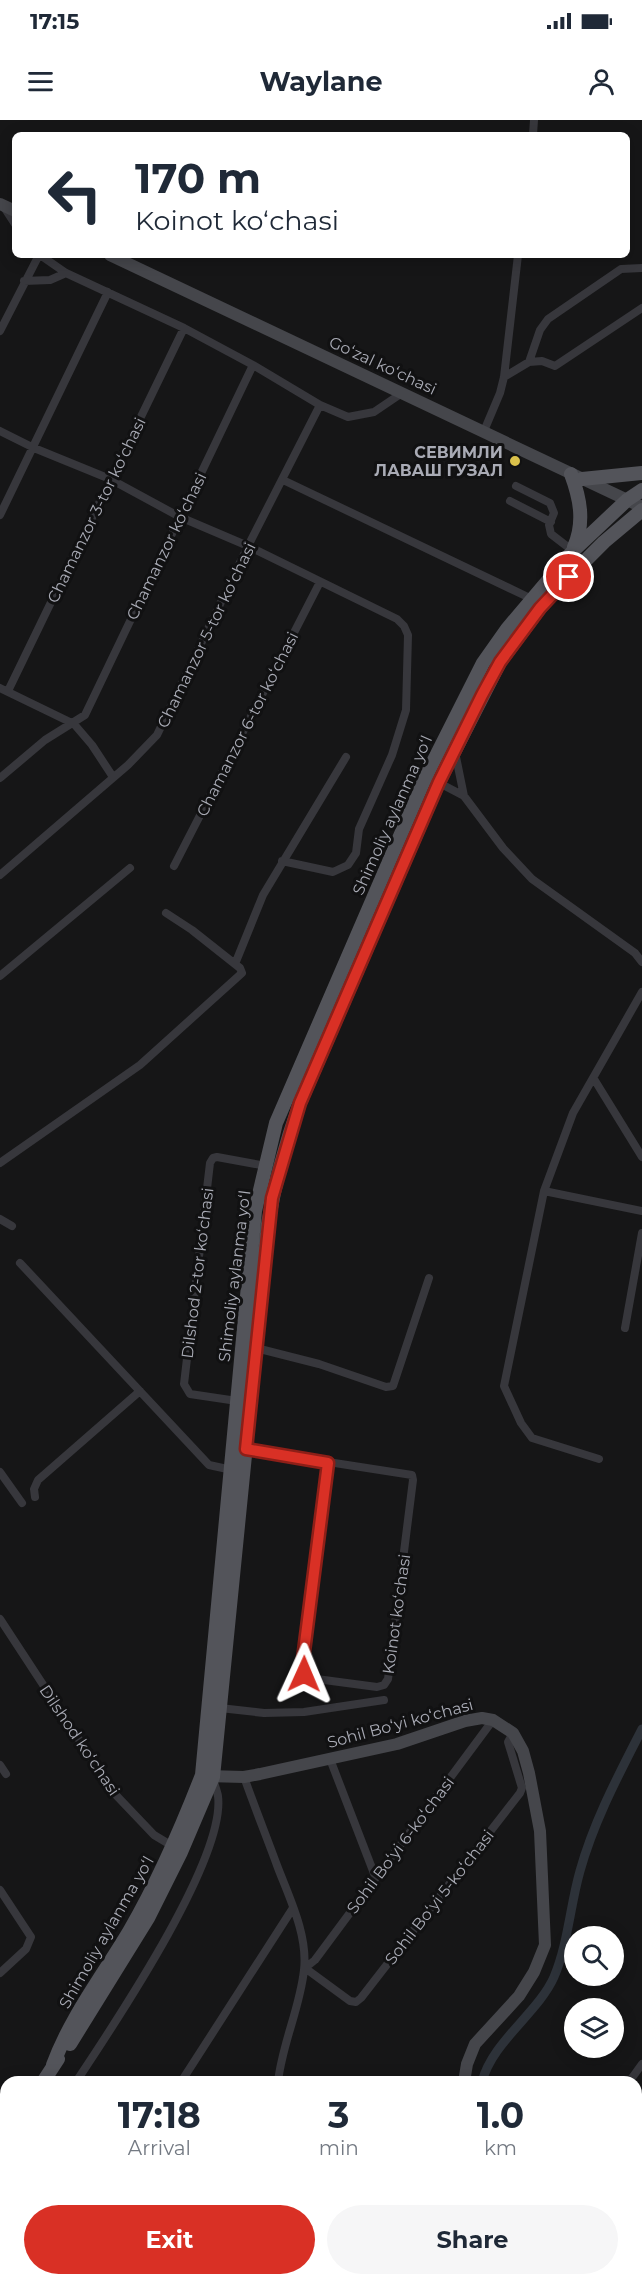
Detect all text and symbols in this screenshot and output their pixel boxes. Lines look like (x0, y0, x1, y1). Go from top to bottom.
text: 17:15 (30, 8, 79, 35)
icon: menu (24, 65, 57, 98)
text: Waylane (259, 65, 383, 98)
icon: person (585, 65, 618, 98)
text: 170 m (135, 152, 261, 204)
icon: left (36, 156, 114, 234)
text: Koinot koʻchasi (135, 204, 339, 237)
street label: Goʻzal koʻchasi (326, 332, 439, 399)
street label: Chamanzor 3-tor koʻchasi (43, 415, 150, 606)
place label: СЕВИМЛИ ЛАВАШ ГУЗАЛ (374, 443, 503, 480)
marker: СЕВИМЛИ ЛАВАШ ГУЗАЛ (508, 454, 522, 468)
street label: Chamanzor koʻchasi (123, 469, 210, 623)
street label: Chamanzor 5-tor koʻchasi (153, 540, 260, 731)
pin (543, 551, 594, 602)
icon: arrive (552, 560, 585, 593)
street label: Chamanzor 6-tor koʻchasi (193, 629, 302, 820)
street label: Shimoliy aylanma yoʻl (349, 732, 436, 898)
street label: Dilshod 2-tor koʻchasi (178, 1187, 217, 1359)
street label: Shimoliy aylanma yoʻl (215, 1189, 254, 1363)
street label: Koinot koʻchasi (379, 1553, 414, 1675)
position arrow (272, 1642, 336, 1706)
street label: Dilshod koʻchasi (35, 1681, 124, 1799)
street label: Sohil Boʻyi koʻchasi (325, 1695, 475, 1752)
street label: Sohil Boʻyi 6-koʻchasi (343, 1773, 458, 1917)
street label: Sohil Boʻyi 5-koʻchasi (381, 1826, 498, 1968)
street label: Shimoliy aylanma yoʻl (55, 1853, 158, 2012)
map controls (564, 1926, 624, 2058)
button: search (564, 1926, 624, 1986)
button: layers (564, 1998, 624, 2058)
text: 17:18 (118, 2093, 201, 2137)
text: 3 (328, 2093, 349, 2137)
text: 1.0 (477, 2093, 524, 2137)
text: Arrival (128, 2136, 191, 2160)
text: min (319, 2136, 359, 2160)
text: km (484, 2136, 517, 2160)
button: Exit (24, 2205, 315, 2274)
button: Share (327, 2205, 618, 2274)

